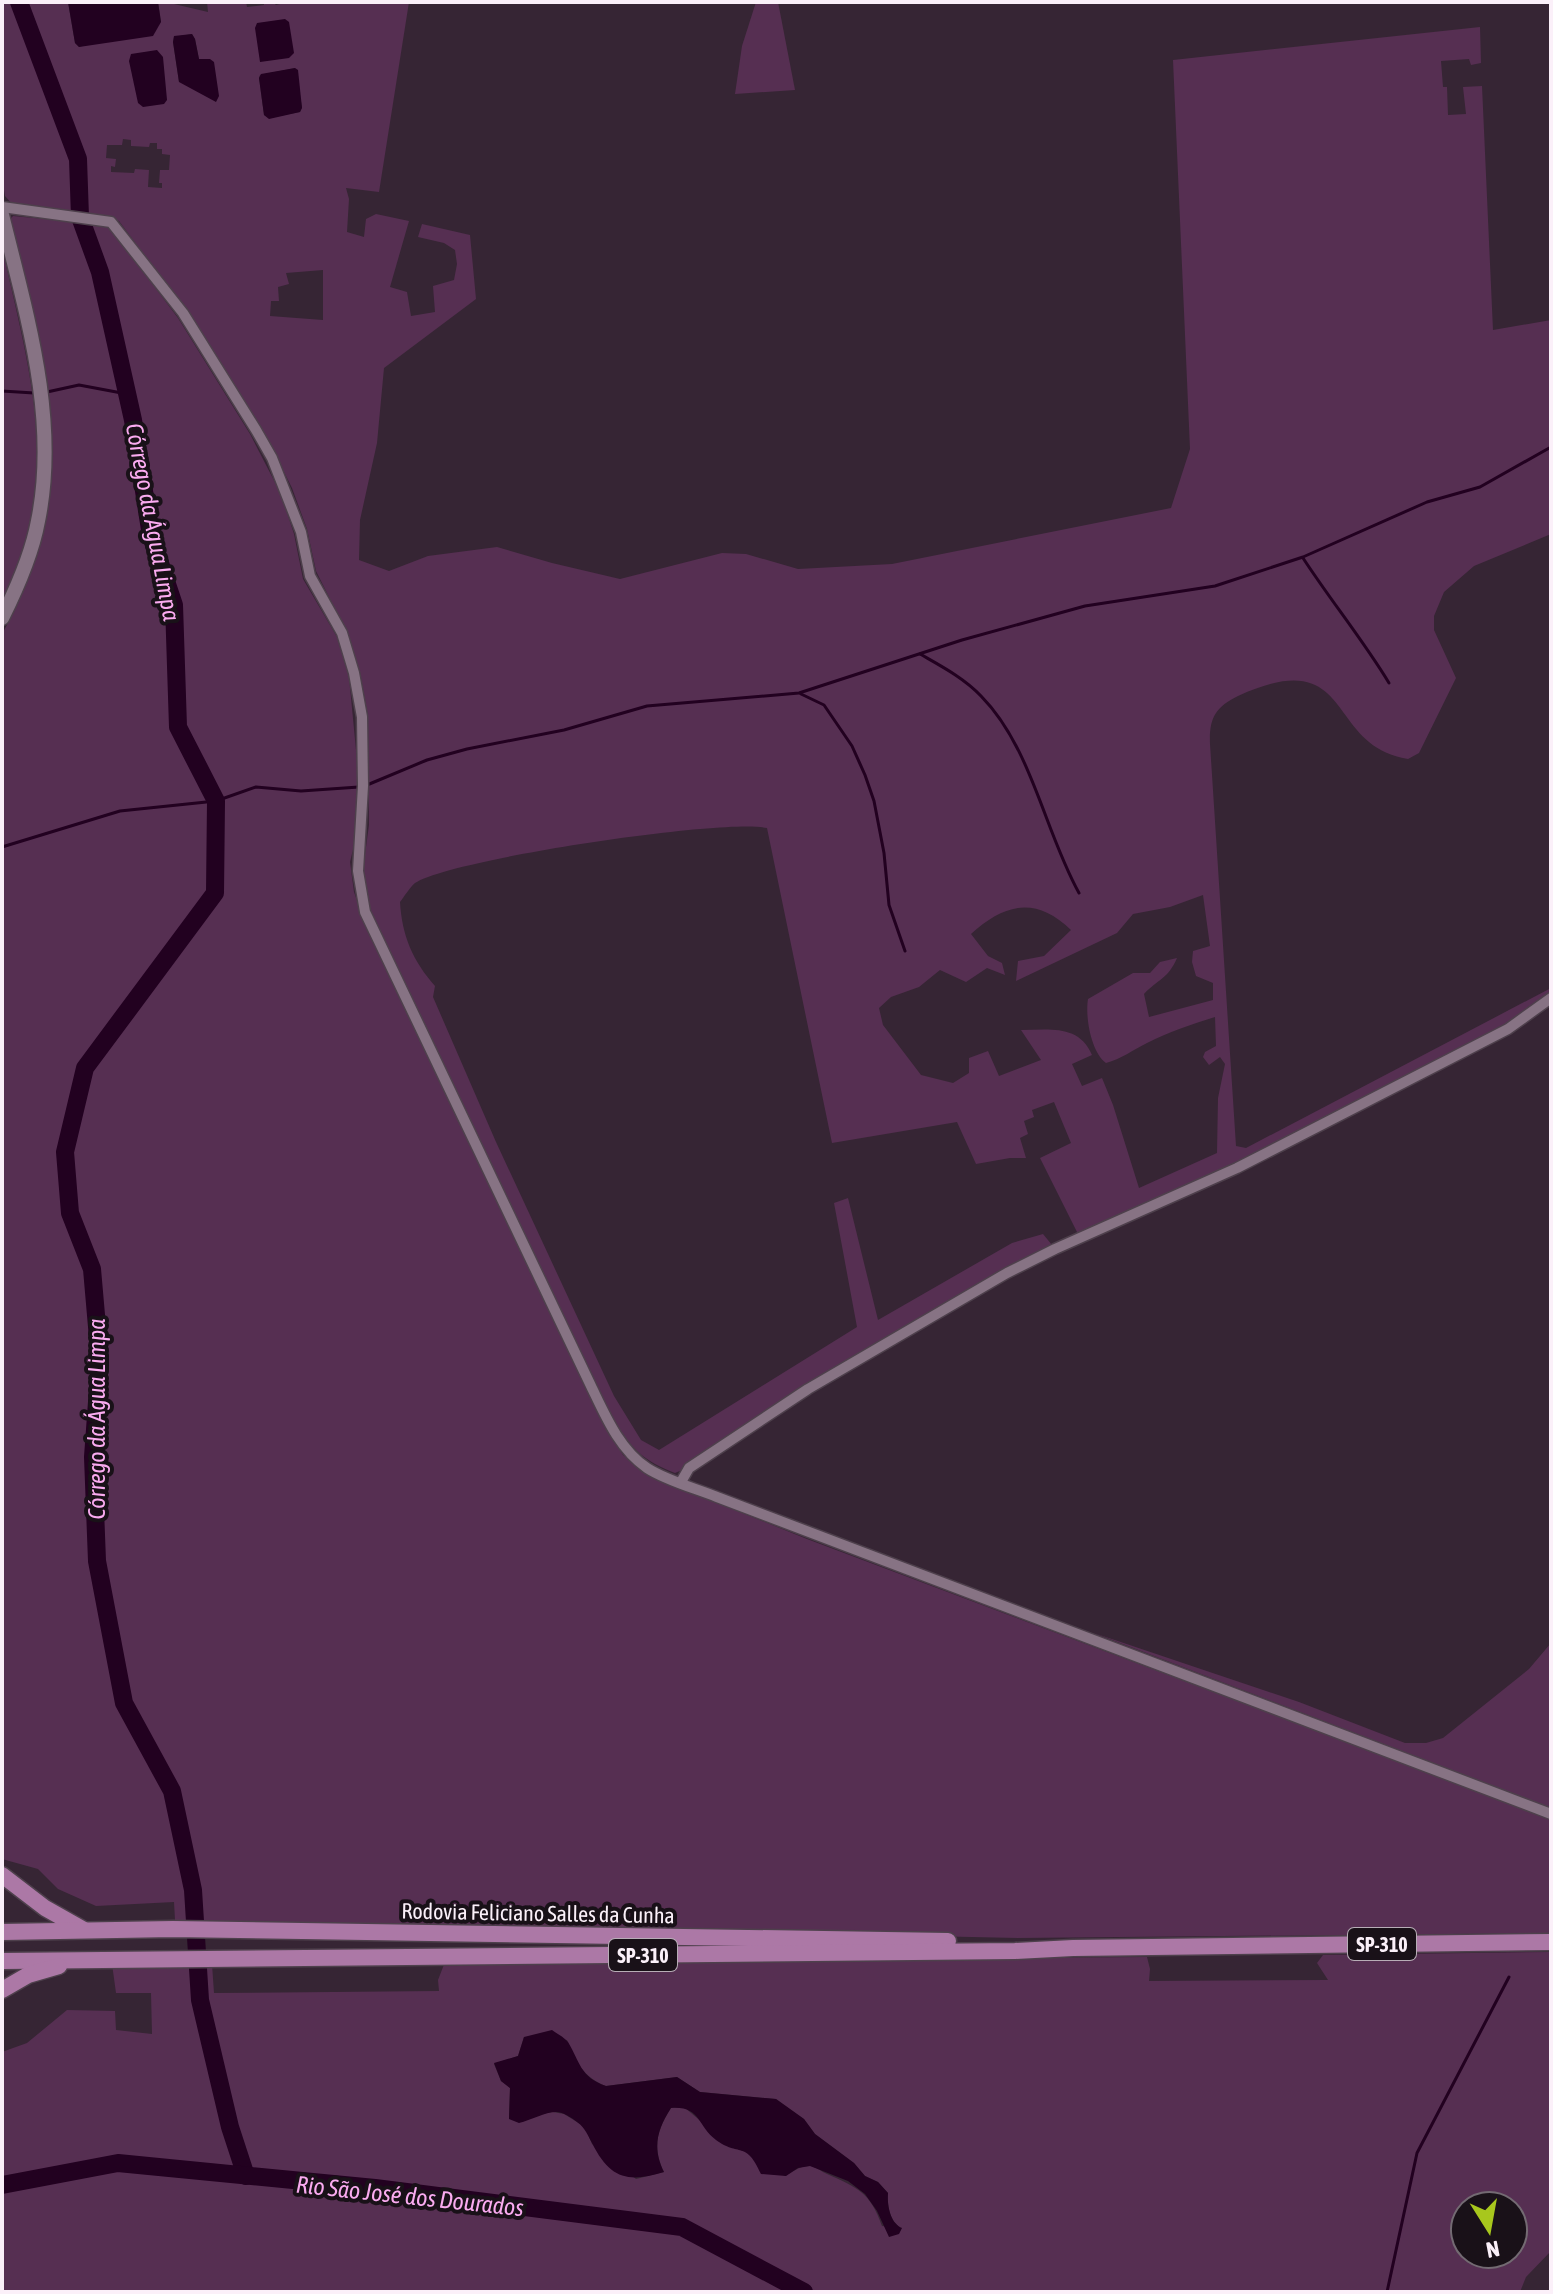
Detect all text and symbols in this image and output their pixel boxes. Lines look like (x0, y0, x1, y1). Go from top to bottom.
water label: Córrego da Água Limpa (121, 421, 185, 623)
water label: Córrego da Água Limpa (83, 1319, 110, 1519)
street label: Rodovia Feliciano Salles da Cunha (401, 1898, 675, 1928)
road number: SP-310 (1348, 1928, 1416, 1960)
road number: SP-310 (609, 1939, 677, 1971)
water label: Rio São José dos Dourados (295, 2171, 525, 2221)
north arrow (1449, 2190, 1529, 2270)
text: N (1484, 2236, 1502, 2264)

